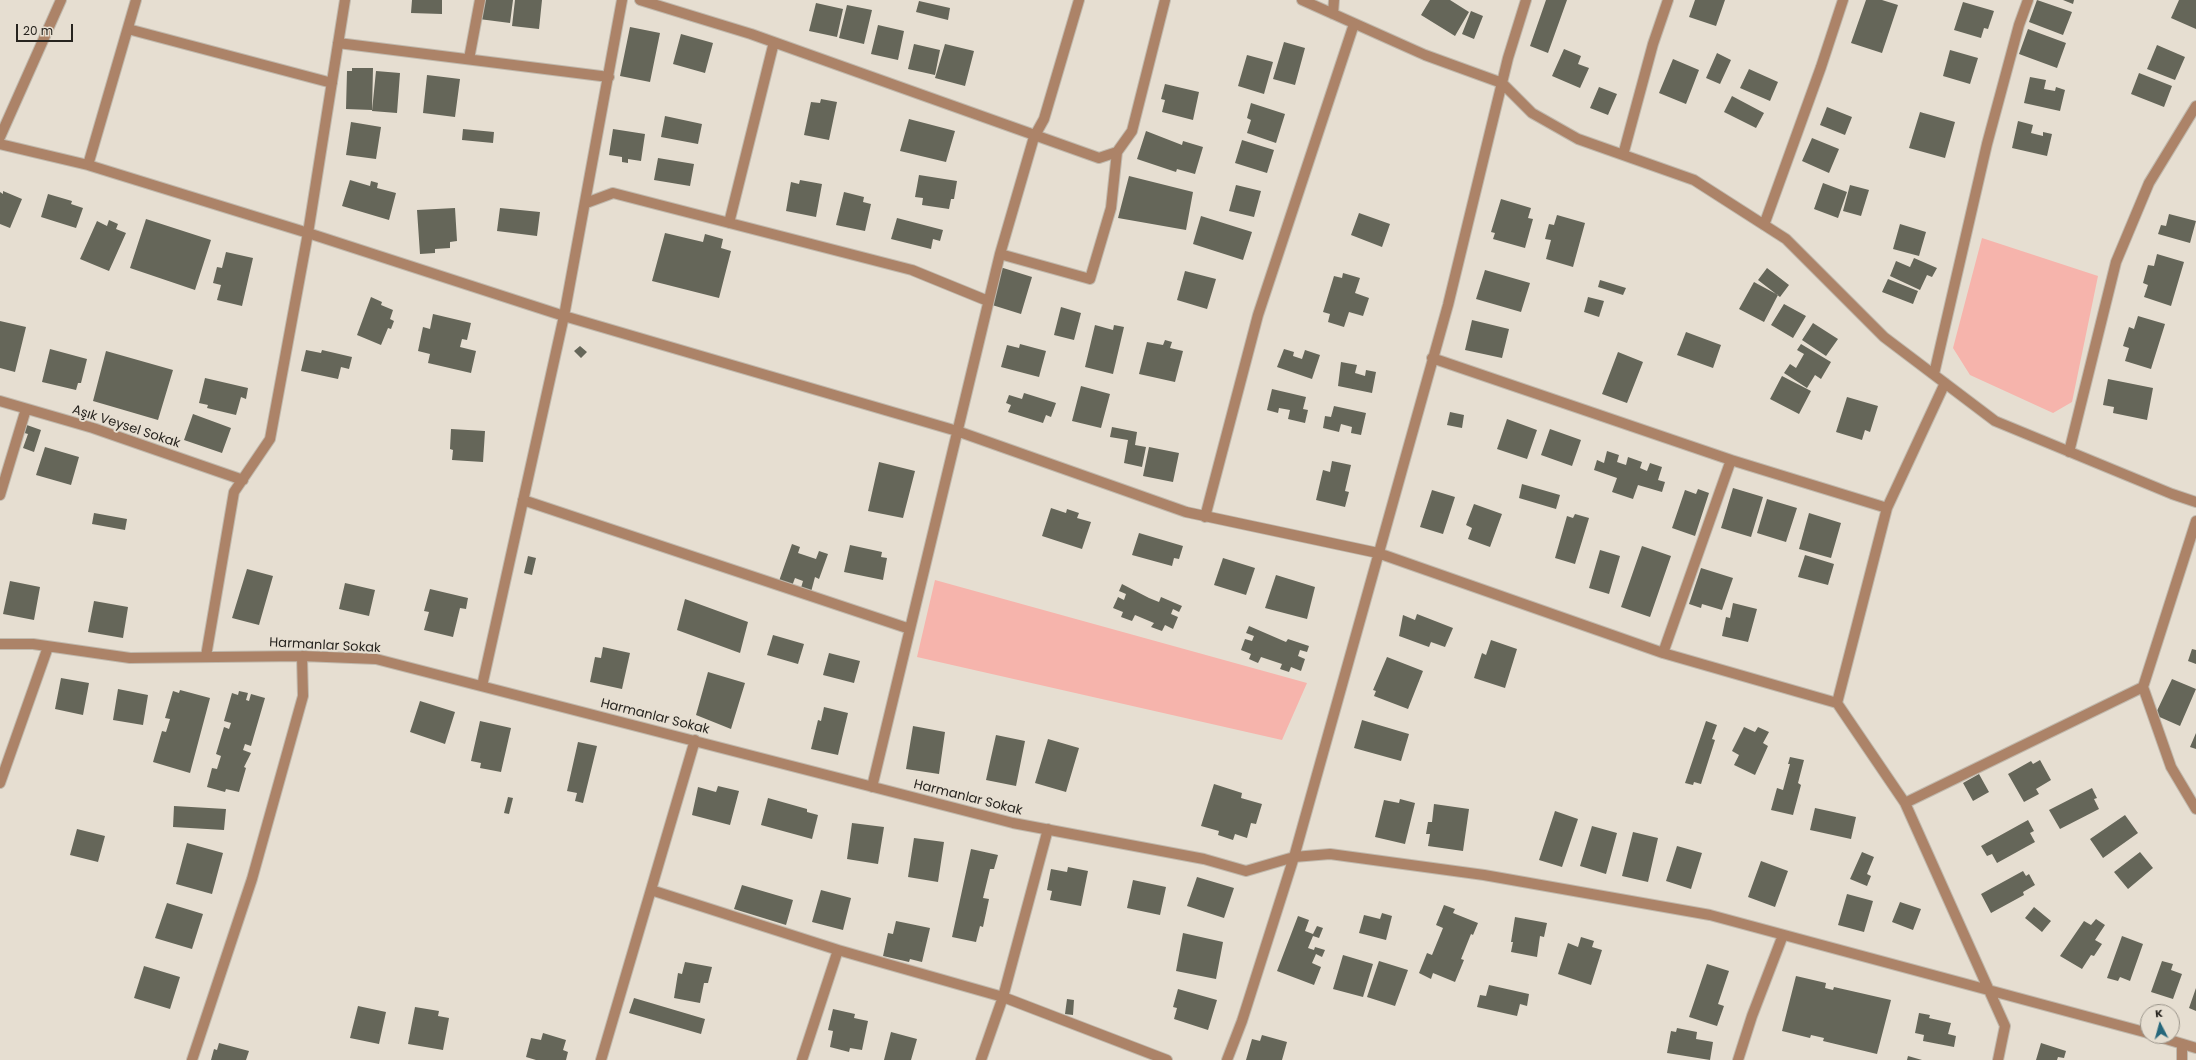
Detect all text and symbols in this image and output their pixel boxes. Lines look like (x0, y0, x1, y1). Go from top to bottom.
scale bar (18, 16, 75, 42)
text: 20 m (23, 22, 53, 39)
street label: Aşık Veysel Sokak (70, 402, 182, 452)
street label: Harmanlar Sokak (269, 635, 381, 657)
street label: Harmanlar Sokak (599, 696, 711, 738)
street label: Harmanlar Sokak (912, 777, 1024, 819)
north arrow (2140, 1004, 2180, 1044)
text: K (2154, 1005, 2163, 1021)

